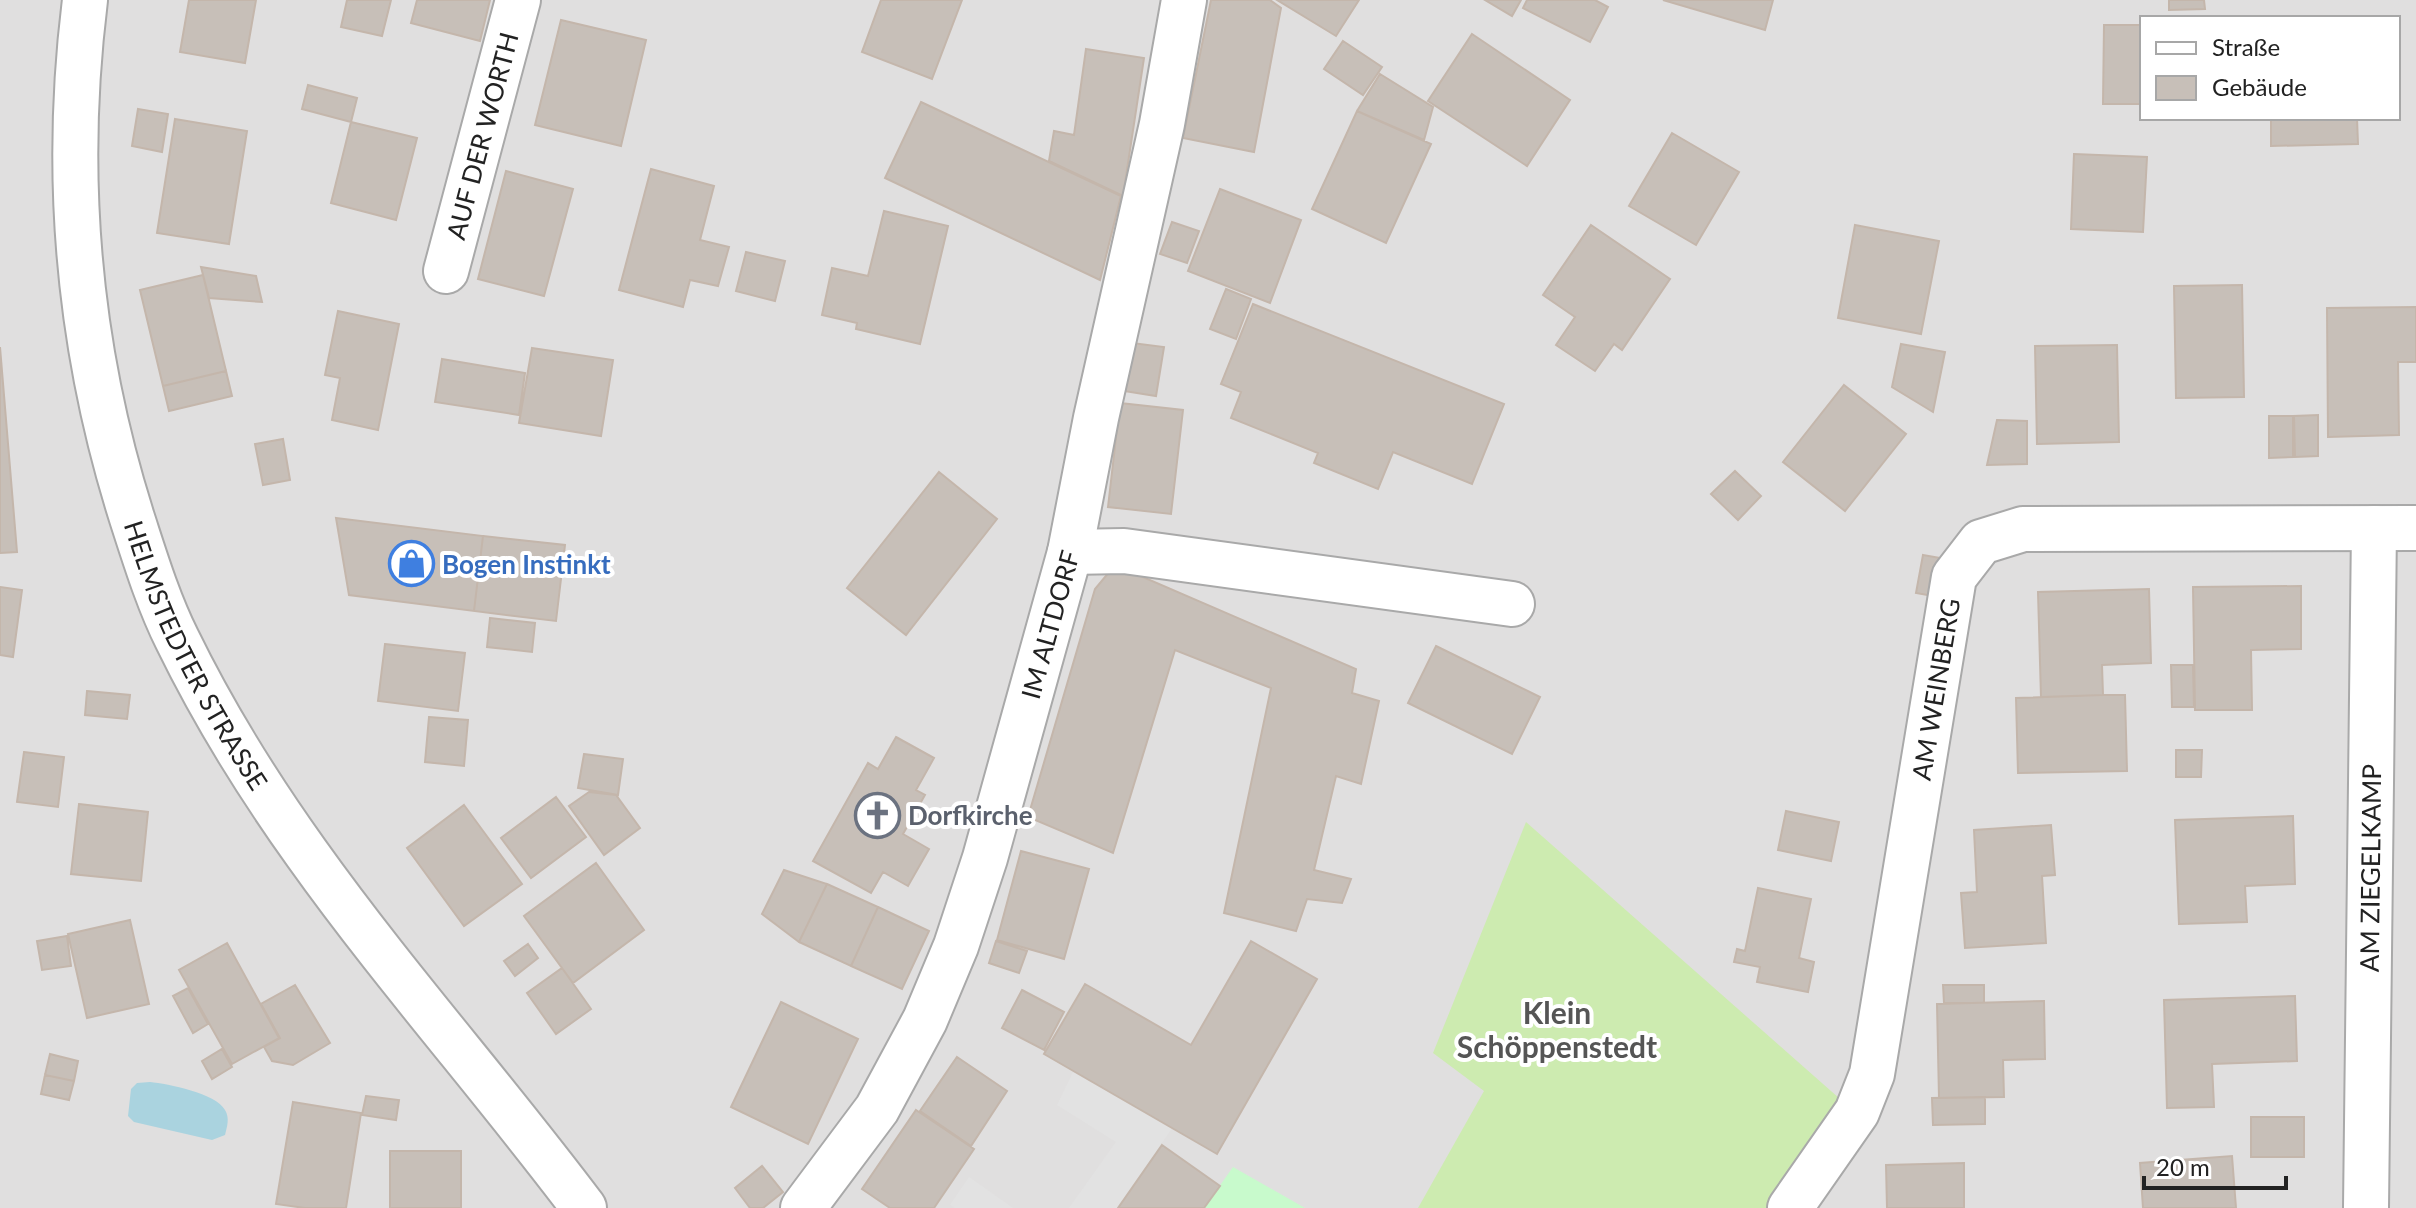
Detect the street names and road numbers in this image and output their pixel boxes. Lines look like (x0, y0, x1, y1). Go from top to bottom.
street label: AUF DER WORTH (439, 29, 525, 243)
street label: HELMSTEDTER STRASSE (118, 517, 275, 796)
street label: IM ALTDORF (1014, 547, 1086, 702)
street label: AM WEINBERG (1905, 596, 1966, 783)
street label: AM ZIEGELKAMP (2353, 764, 2387, 972)

